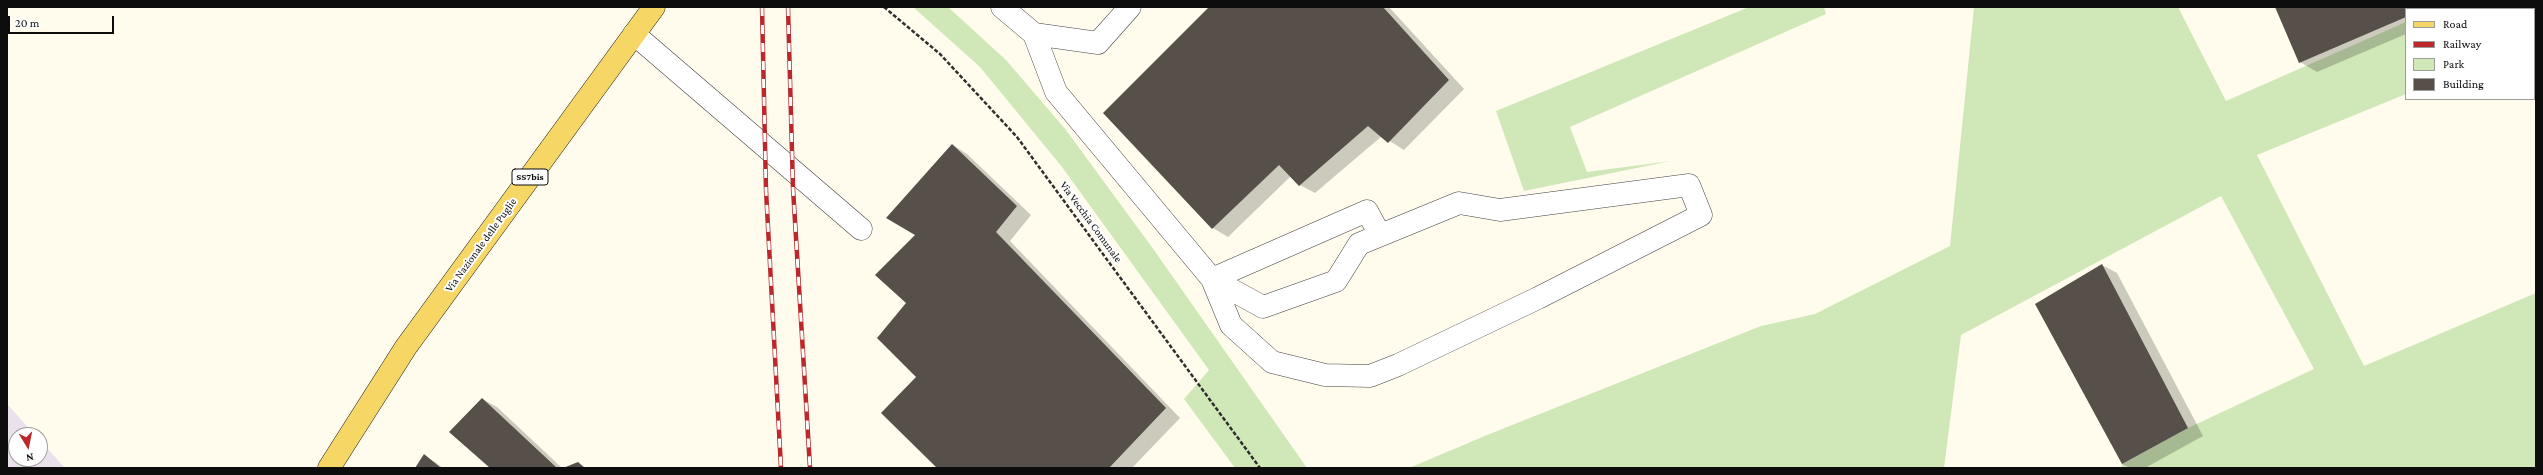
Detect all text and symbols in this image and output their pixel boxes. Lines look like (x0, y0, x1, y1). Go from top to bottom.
scale bar (10, 8, 116, 34)
legend (2405, 8, 2535, 100)
text: 20 m (15, 16, 39, 30)
text: Road (2443, 17, 2467, 31)
text: Railway (2443, 37, 2481, 51)
text: Park (2443, 57, 2464, 71)
text: Building (2443, 77, 2484, 91)
road number: SS7bis (512, 169, 548, 185)
street label: Via Vecchia Comunale (1057, 179, 1125, 265)
street label: Via Nazionale delle Puglie (443, 196, 519, 294)
north arrow (8, 427, 48, 467)
text: N (25, 451, 35, 464)

